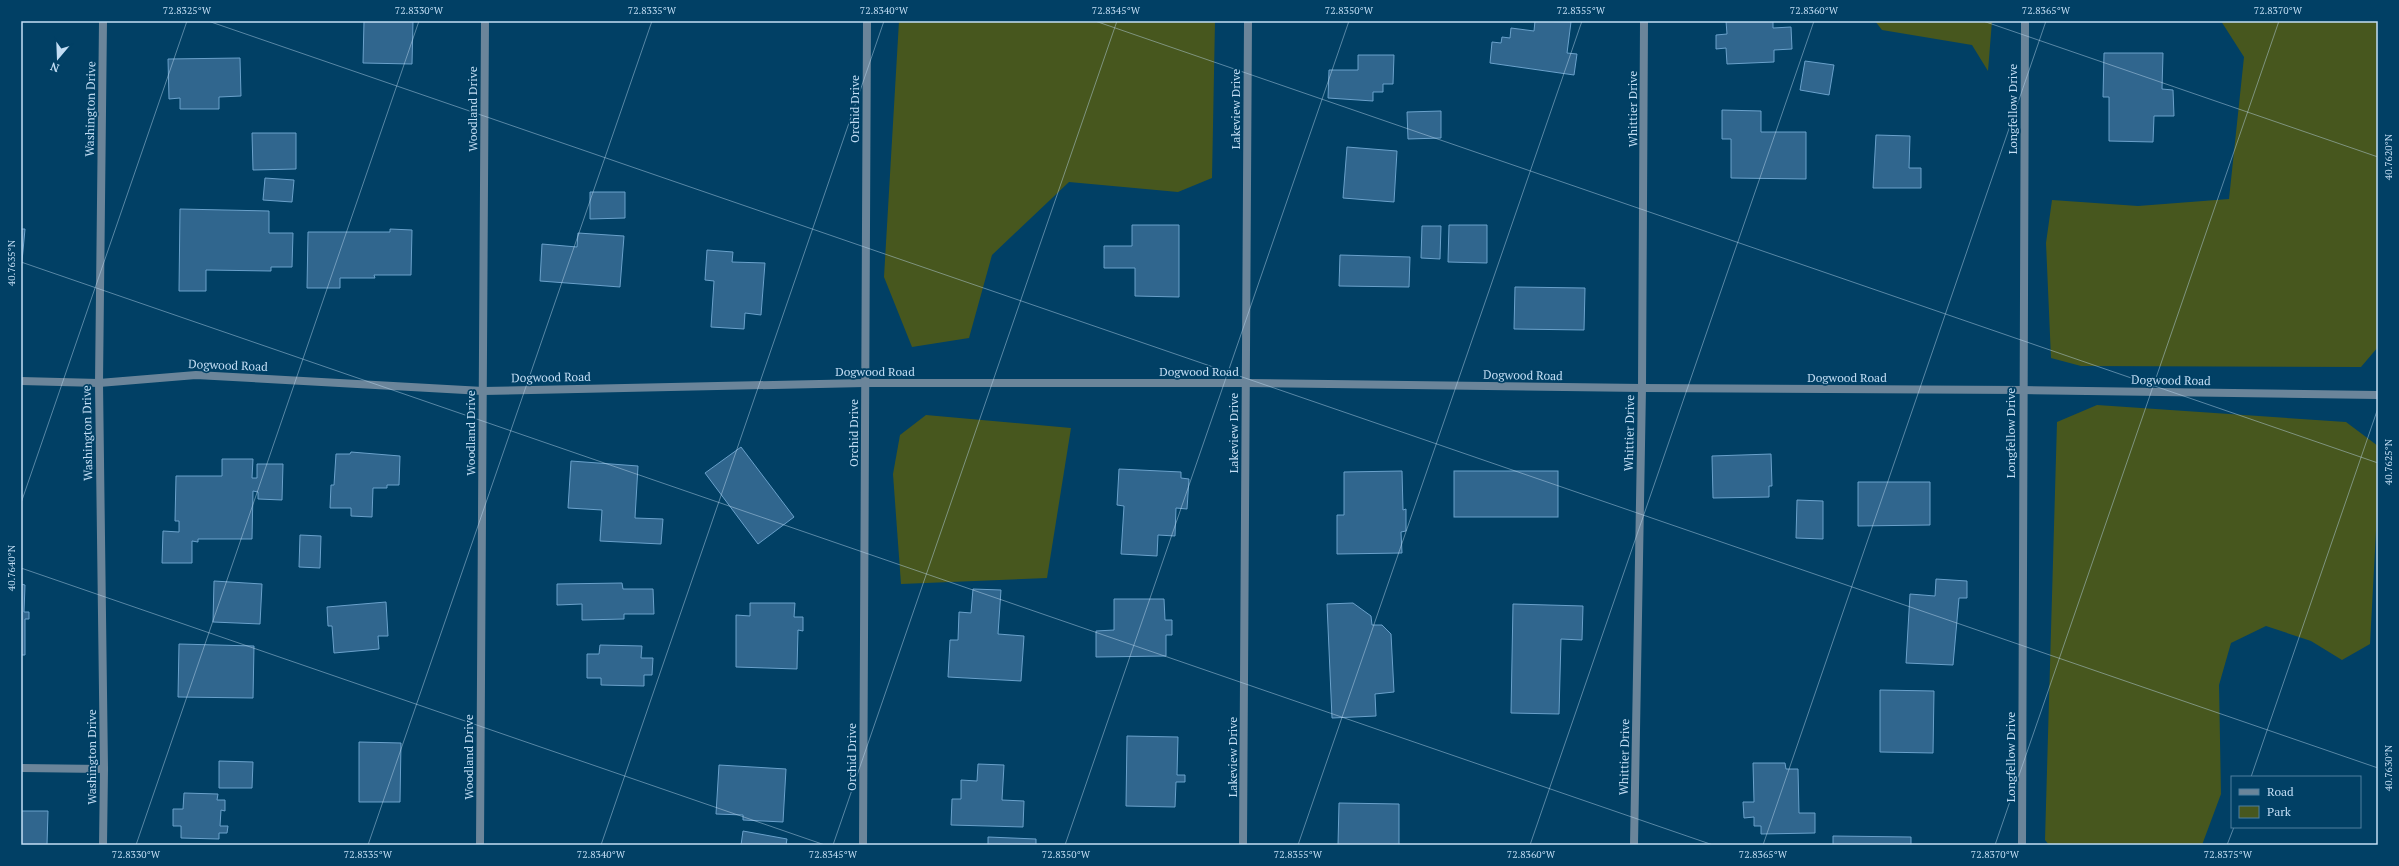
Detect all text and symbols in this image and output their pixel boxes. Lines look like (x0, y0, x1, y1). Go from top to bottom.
text: 72.8325°W (163, 4, 212, 17)
text: 72.8330°W (395, 4, 444, 17)
text: 72.8335°W (628, 4, 677, 17)
text: 72.8340°W (860, 4, 909, 17)
text: 72.8345°W (1092, 4, 1141, 17)
text: 72.8350°W (1325, 4, 1374, 17)
text: 72.8355°W (1557, 4, 1606, 17)
text: 72.8360°W (1790, 4, 1839, 17)
text: 72.8365°W (2022, 4, 2071, 17)
text: 72.8370°W (2254, 4, 2303, 17)
north arrow (38, 38, 78, 78)
text: N (48, 59, 61, 75)
street label: Washington Drive (82, 61, 98, 157)
street label: Longfellow Drive (2005, 64, 2020, 154)
street label: Woodland Drive (465, 66, 480, 152)
street label: Lakeview Drive (1228, 69, 1243, 149)
street label: Whittier Drive (1625, 71, 1640, 147)
street label: Orchid Drive (847, 75, 862, 143)
text: 40.7620°N (2382, 133, 2395, 180)
text: 40.7635°N (5, 239, 18, 286)
street label: Dogwood Road (188, 356, 268, 374)
street label: Dogwood Road (835, 364, 915, 379)
street label: Dogwood Road (1159, 364, 1239, 379)
street label: Dogwood Road (1483, 367, 1563, 383)
street label: Dogwood Road (511, 369, 591, 385)
street label: Dogwood Road (1807, 370, 1887, 385)
street label: Dogwood Road (2131, 372, 2211, 388)
street label: Washington Drive (79, 385, 95, 481)
street label: Longfellow Drive (2003, 388, 2018, 478)
street label: Woodland Drive (463, 390, 478, 476)
street label: Lakeview Drive (1226, 393, 1241, 473)
street label: Whittier Drive (1621, 395, 1637, 471)
street label: Orchid Drive (846, 399, 861, 467)
text: 40.7625°N (2382, 438, 2395, 485)
text: 40.7640°N (5, 544, 18, 591)
street label: Washington Drive (84, 709, 99, 805)
street label: Longfellow Drive (2003, 712, 2018, 802)
street label: Woodland Drive (461, 714, 476, 800)
street label: Lakeview Drive (1225, 717, 1240, 797)
street label: Whittier Drive (1616, 719, 1632, 795)
street label: Orchid Drive (844, 723, 859, 791)
text: 40.7630°N (2382, 744, 2395, 791)
legend (2231, 776, 2361, 828)
text: Road (2267, 784, 2294, 799)
text: Park (2267, 804, 2292, 819)
text: 72.8330°W (112, 848, 161, 861)
text: 72.8335°W (344, 848, 393, 861)
text: 72.8340°W (577, 848, 626, 861)
text: 72.8345°W (809, 848, 858, 861)
text: 72.8350°W (1042, 848, 1091, 861)
text: 72.8355°W (1274, 848, 1323, 861)
text: 72.8360°W (1507, 848, 1556, 861)
text: 72.8365°W (1739, 848, 1788, 861)
text: 72.8370°W (1971, 848, 2020, 861)
text: 72.8375°W (2204, 848, 2253, 861)

